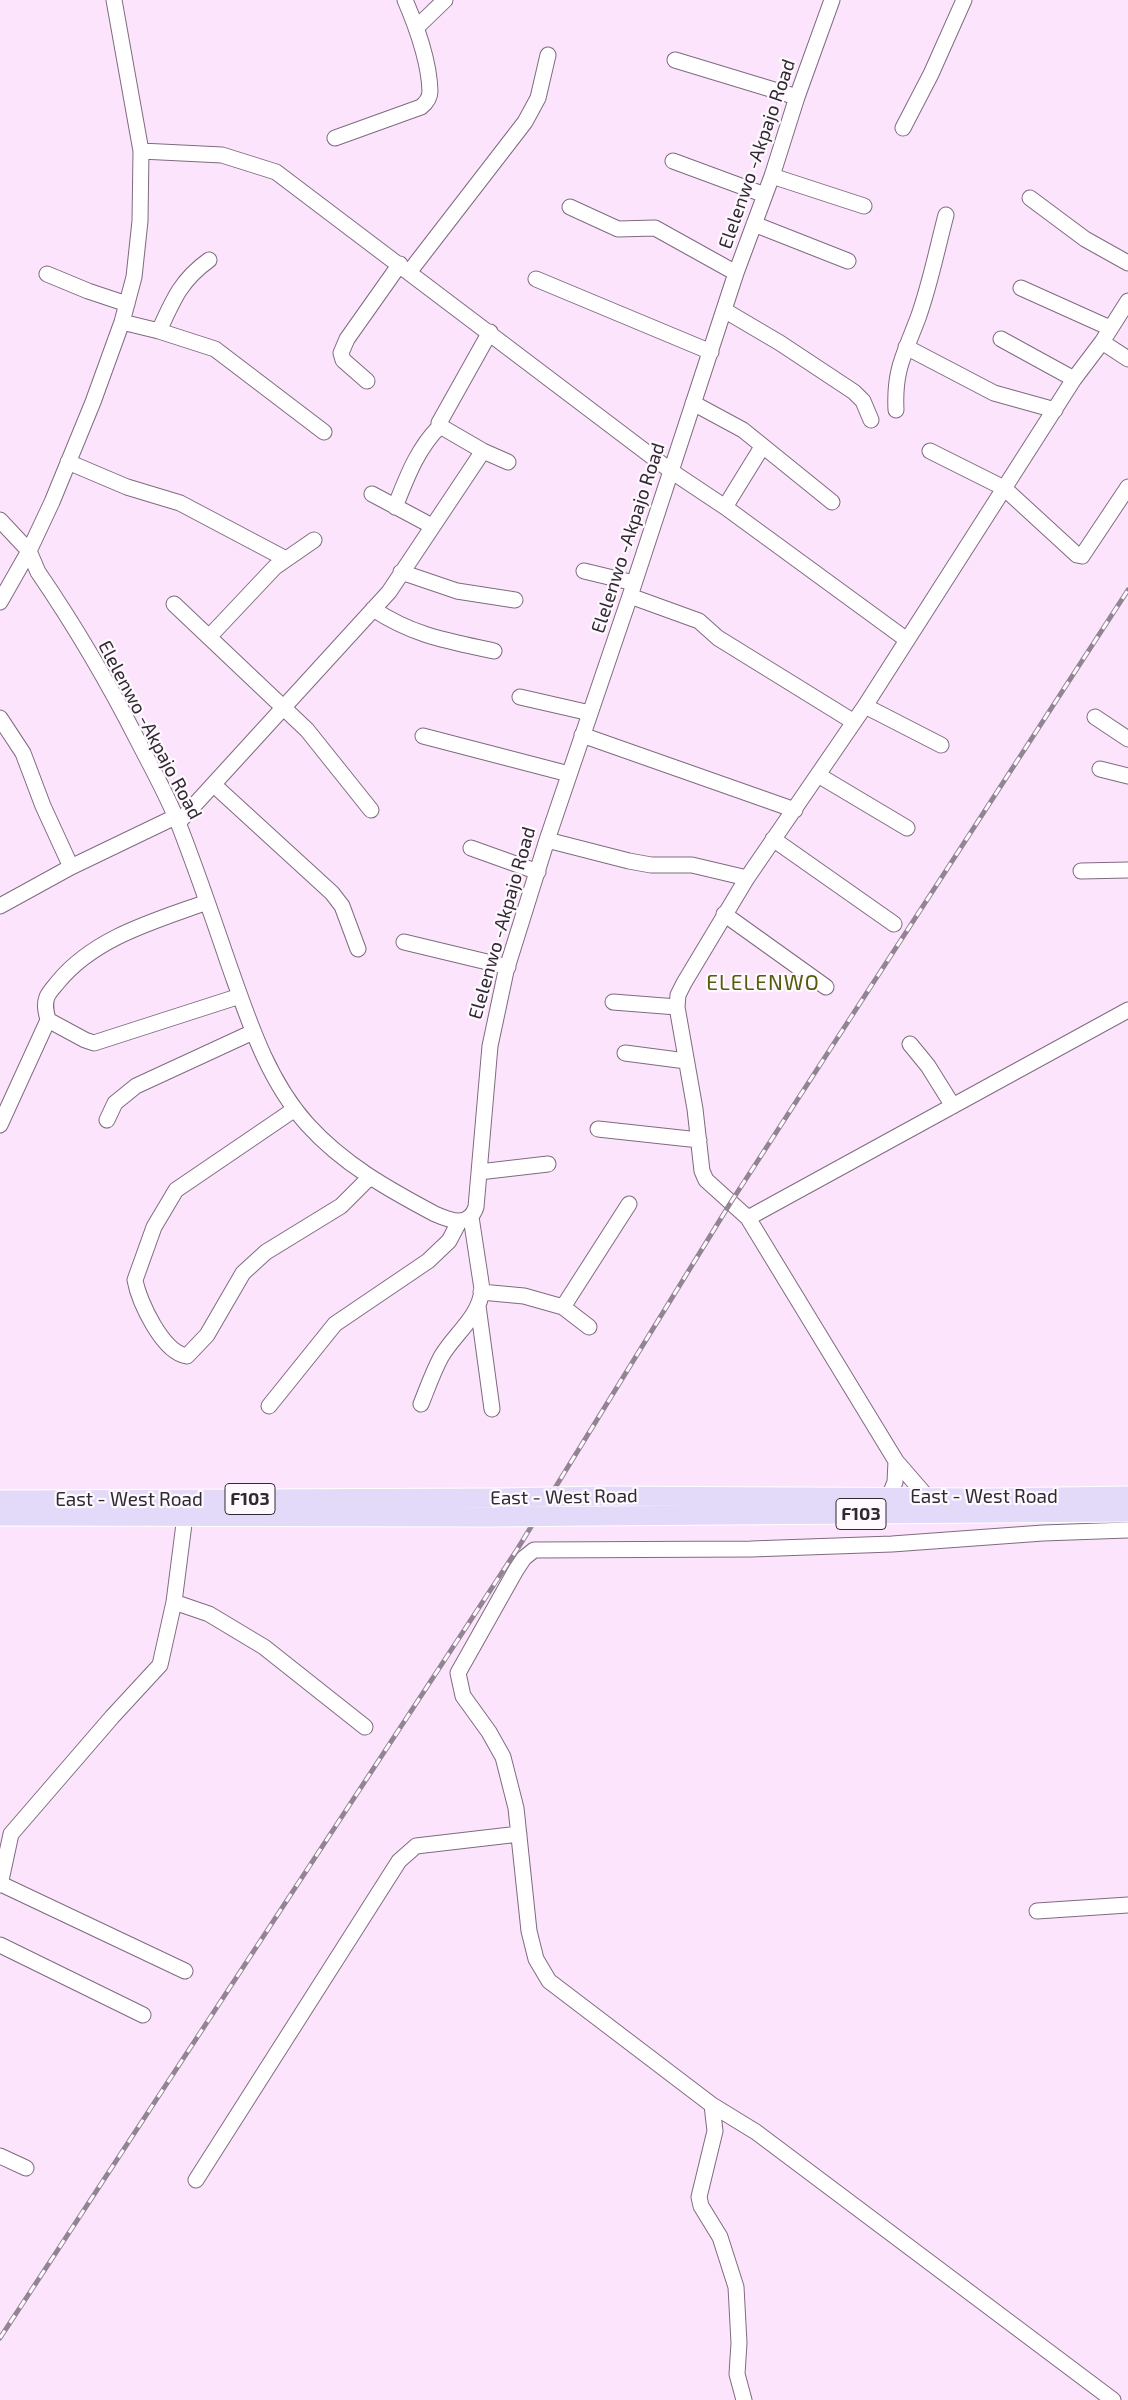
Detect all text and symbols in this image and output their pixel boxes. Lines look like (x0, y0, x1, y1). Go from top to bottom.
street label: Elelenwo -Akpajo Road (714, 56, 800, 252)
street label: Elelenwo -Akpajo Road (586, 440, 670, 636)
street label: Elelenwo -Akpajo Road (93, 637, 207, 823)
street label: Elelenwo -Akpajo Road (464, 824, 540, 1022)
district label: ELELENWO (705, 970, 821, 996)
road number: F103 (225, 1484, 275, 1515)
street label: East - West Road (490, 1484, 638, 1510)
street label: East - West Road (910, 1486, 1058, 1508)
street label: East - West Road (55, 1489, 203, 1511)
road number: F103 (836, 1498, 886, 1530)

